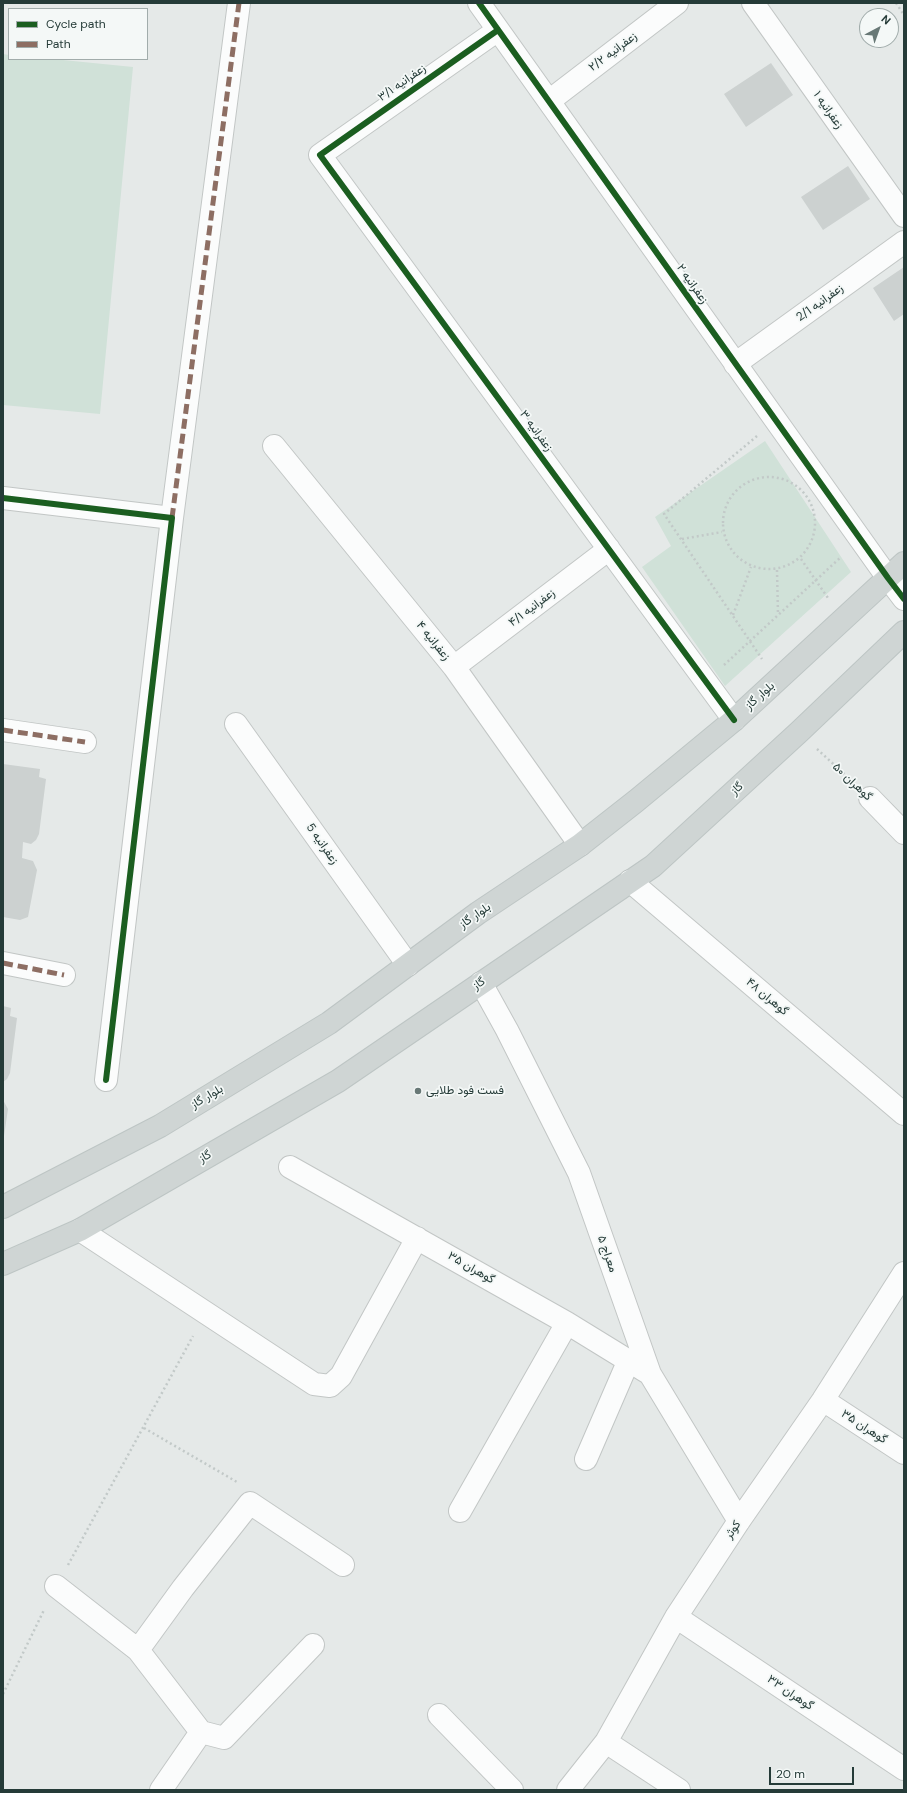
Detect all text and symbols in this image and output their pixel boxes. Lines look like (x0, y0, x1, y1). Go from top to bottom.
legend (8, 8, 148, 60)
north arrow (859, 8, 899, 48)
text: N (879, 12, 894, 28)
text: Cycle path (46, 16, 106, 32)
street label: زعفرانیه ۲/۲ (586, 29, 640, 75)
text: Path (46, 36, 71, 52)
street label: زعفرانیه ۳/۱ (375, 61, 429, 105)
street label: زعفرانیه ۱ (810, 88, 846, 132)
street label: زعفرانیه ۲ (673, 261, 711, 307)
street label: زعفرانیه 2/1 (794, 281, 846, 325)
street label: زعفرانیه ۳ (516, 408, 556, 454)
street label: زعفرانیه ۴/۱ (506, 586, 558, 630)
street label: زعفرانیه ۴ (413, 619, 453, 663)
street label: بلوار گاز (742, 679, 778, 713)
street label: گوهران ۵۰ (829, 760, 875, 804)
street label: گاز (728, 779, 746, 799)
street label: 5 زعفرانیه (303, 821, 341, 867)
street label: بلوار گاز (456, 900, 494, 932)
street label: گاز (470, 975, 488, 993)
street label: گوهران ۴۸ (743, 975, 791, 1019)
street label: بلوار گاز (188, 1082, 226, 1112)
place label: فست فود طلایی (426, 1084, 504, 1098)
marker: فست فود طلایی (413, 1086, 423, 1096)
street label: گاز (196, 1148, 214, 1166)
street label: معراج ۵ (594, 1234, 620, 1274)
street label: گوهران ۳۵ (445, 1249, 497, 1287)
street label: گوهران ۳۵ (838, 1407, 890, 1447)
street label: کوثر (722, 1518, 744, 1542)
street label: گوهران ۳۳ (764, 1672, 816, 1714)
scale bar (771, 1759, 856, 1785)
text: 20 m (776, 1766, 805, 1782)

